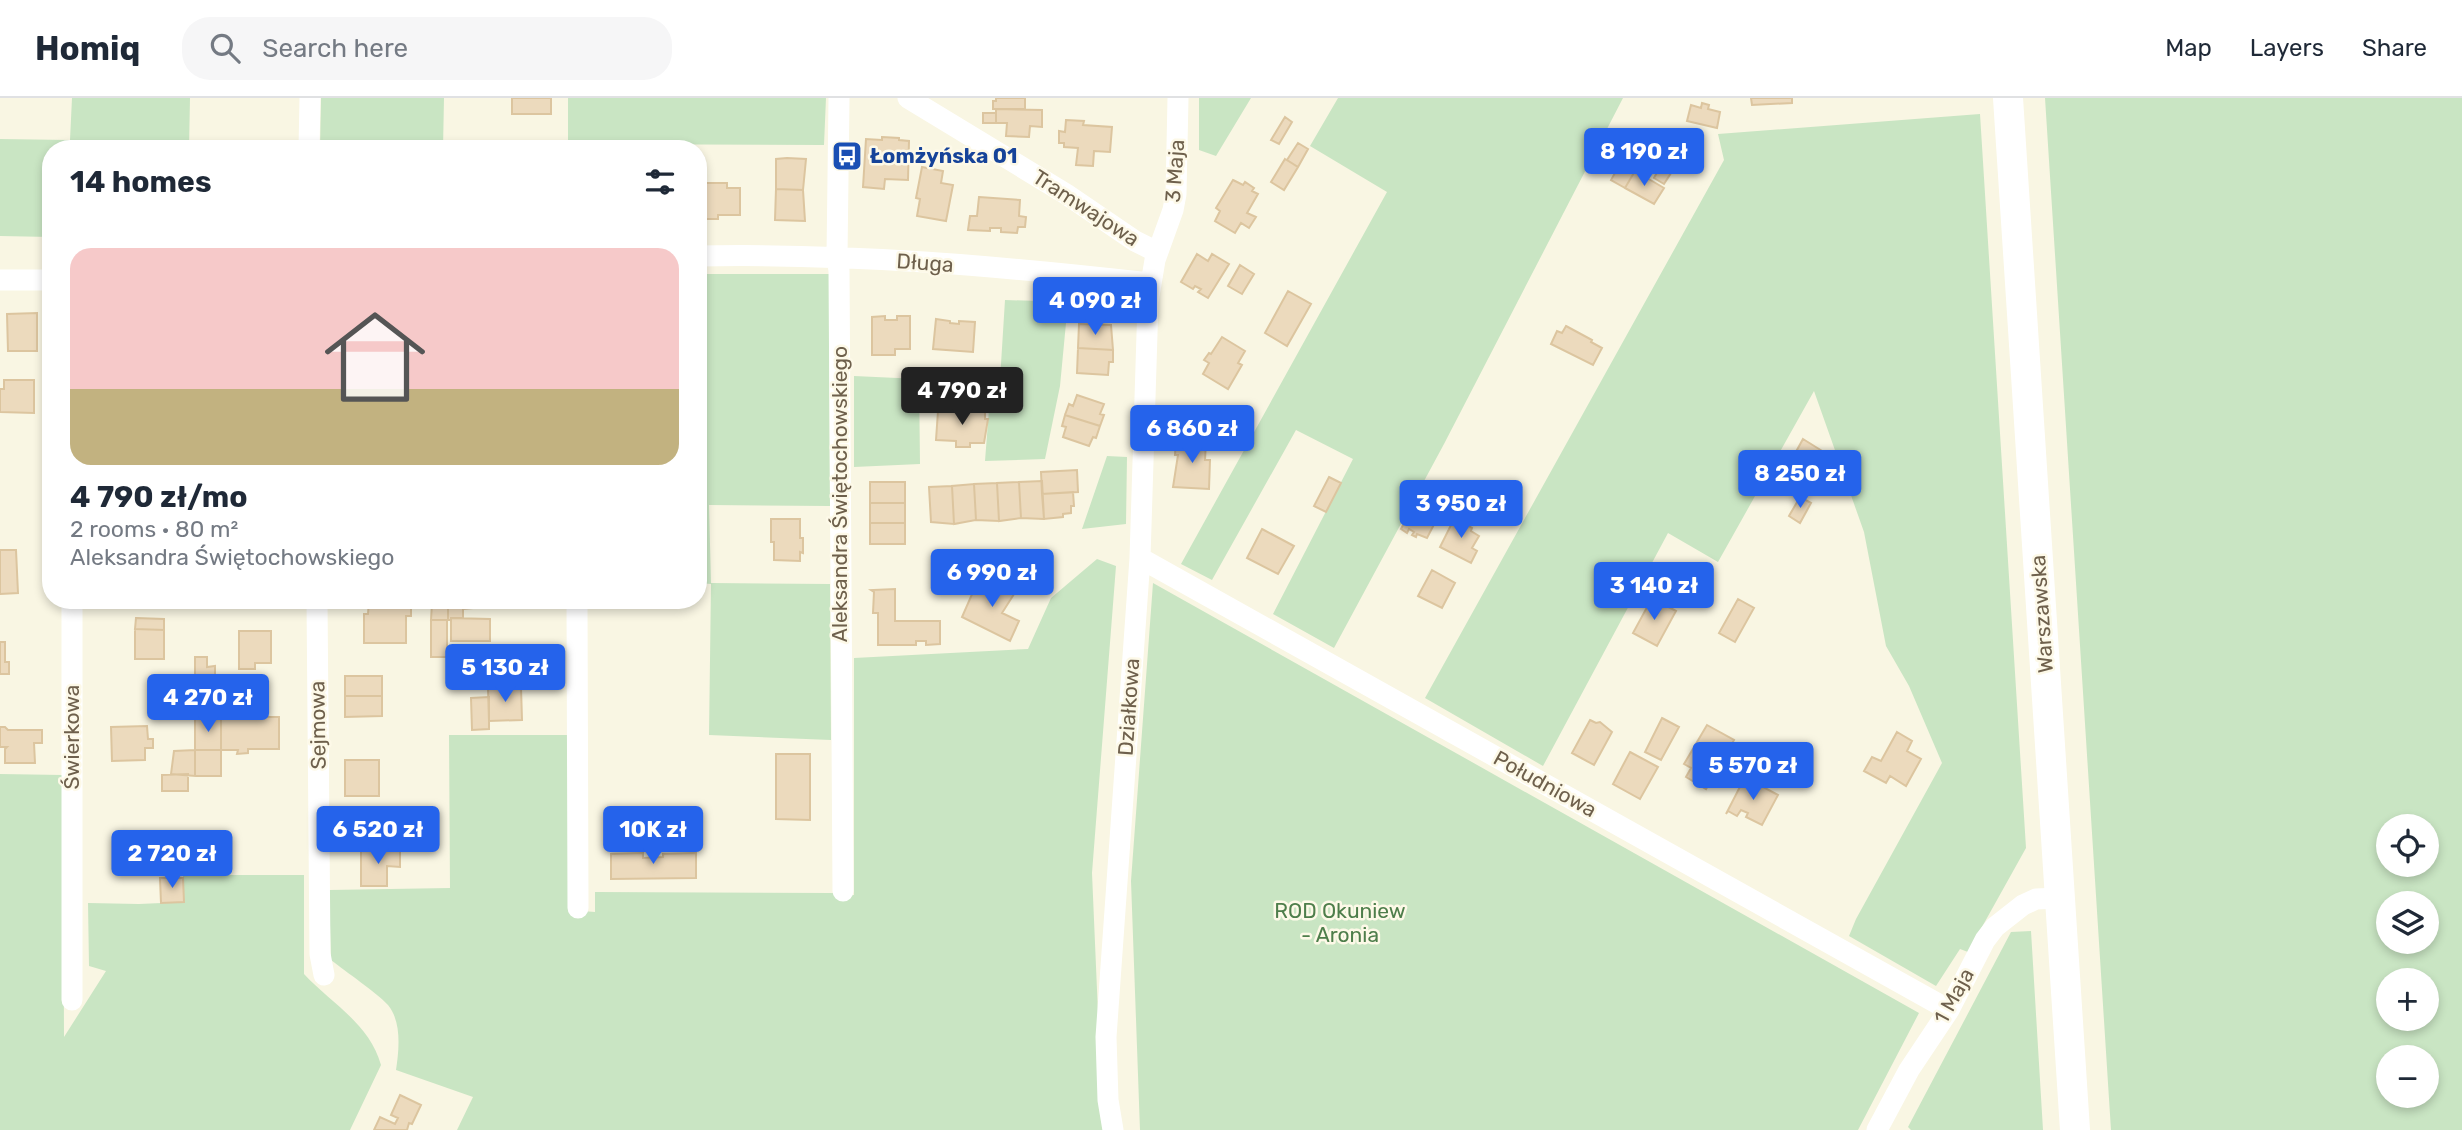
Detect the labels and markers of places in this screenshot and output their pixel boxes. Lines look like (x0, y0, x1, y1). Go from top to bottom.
pin: 8 190 zł (1572, 129, 1716, 188)
bus stop icon: Łomżyńska 01 (830, 139, 864, 173)
place label: Łomżyńska 01 (870, 143, 1017, 168)
pin: 4 090 zł (1023, 278, 1167, 337)
pin: 4 790 zł (890, 368, 1034, 427)
pin: 6 860 zł (1120, 406, 1264, 465)
pin: 8 250 zł (1728, 450, 1872, 510)
pin: 3 950 zł (1389, 480, 1533, 540)
pin: 6 990 zł (920, 550, 1064, 609)
pin: 3 140 zł (1582, 562, 1726, 622)
pin: 5 130 zł (433, 644, 577, 704)
pin: 4 270 zł (136, 674, 280, 734)
pin: 5 570 zł (1681, 742, 1825, 802)
pin: 6 520 zł (306, 806, 450, 866)
pin: 10K zł (596, 806, 710, 866)
pin: 2 720 zł (100, 830, 244, 890)

